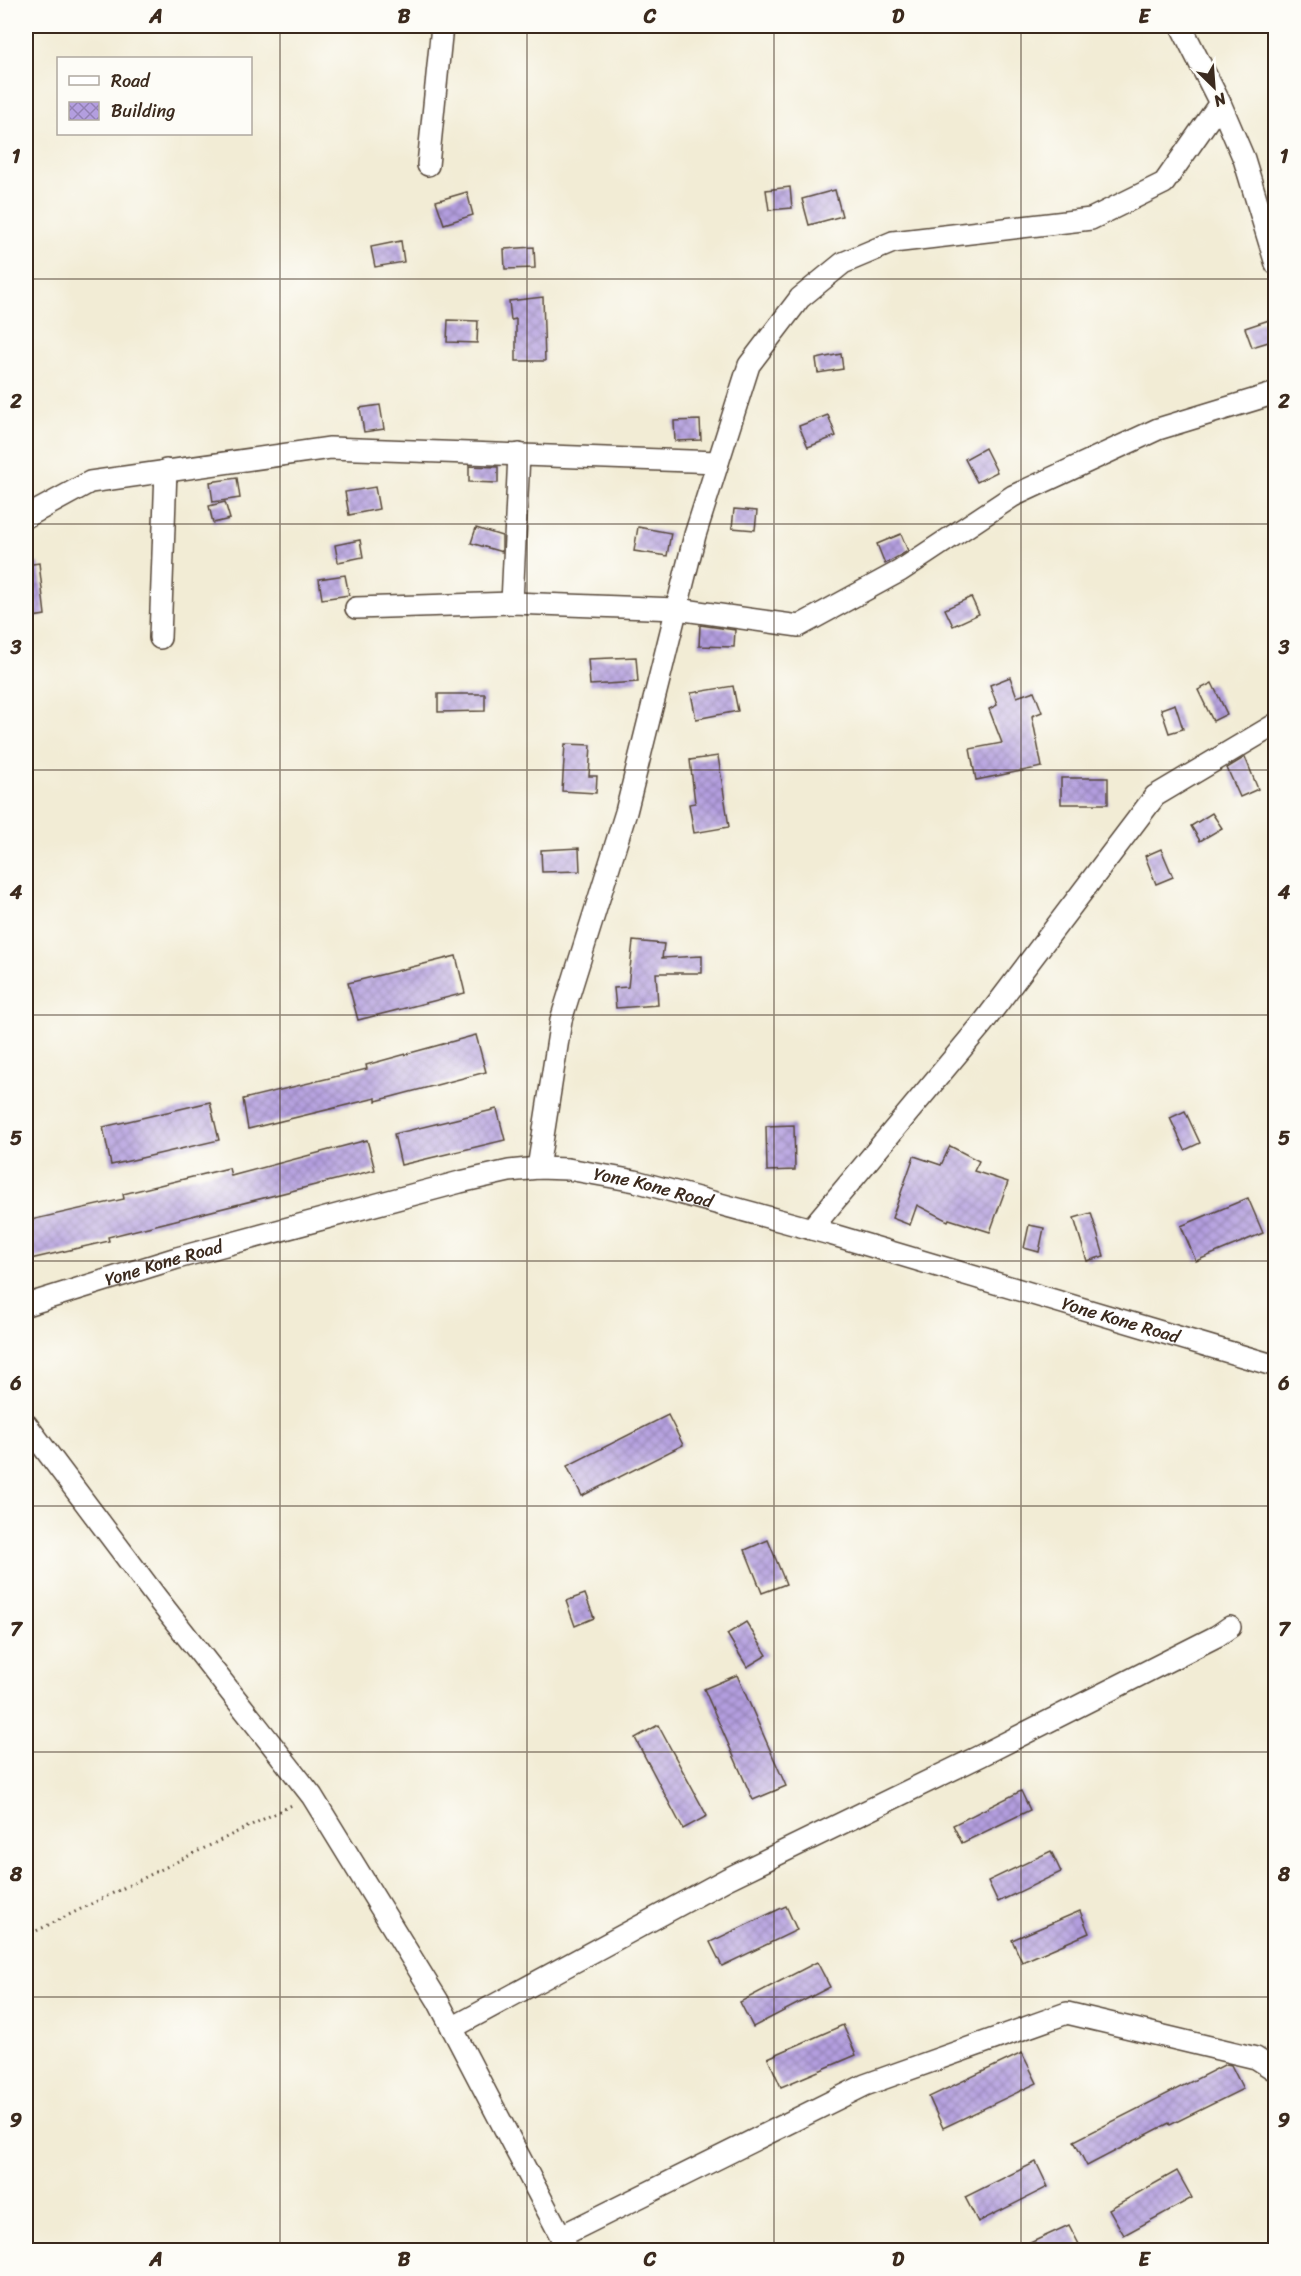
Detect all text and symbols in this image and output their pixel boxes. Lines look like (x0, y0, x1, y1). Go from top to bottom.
text: A (148, 0, 163, 34)
text: B (398, 0, 411, 34)
text: C (643, 0, 657, 34)
text: D (892, 0, 905, 34)
text: E (1138, 0, 1151, 34)
legend (57, 57, 252, 135)
north arrow (1184, 57, 1244, 117)
text: Road (111, 65, 151, 97)
text: N (1208, 84, 1232, 116)
text: Building (111, 95, 175, 127)
text: 1 (12, 139, 21, 174)
text: 1 (1280, 139, 1289, 174)
text: 2 (9, 384, 22, 419)
text: 2 (1277, 384, 1290, 419)
text: 3 (10, 630, 22, 665)
text: 3 (1278, 630, 1290, 665)
text: 4 (9, 875, 23, 910)
text: 4 (1277, 875, 1291, 910)
text: 5 (10, 1121, 22, 1156)
text: 5 (1278, 1121, 1290, 1156)
street label: Yone Kone Road (591, 1158, 718, 1218)
street label: Yone Kone Road (101, 1230, 228, 1296)
street label: Yone Kone Road (1058, 1287, 1185, 1353)
text: 6 (9, 1366, 22, 1401)
text: 6 (1277, 1366, 1290, 1401)
text: 7 (10, 1612, 23, 1647)
text: 7 (1278, 1612, 1291, 1647)
text: 8 (9, 1857, 23, 1892)
text: 8 (1277, 1857, 1291, 1892)
text: 9 (10, 2103, 22, 2138)
text: 9 (1278, 2103, 1290, 2138)
text: A (148, 2242, 163, 2276)
text: B (398, 2242, 411, 2276)
text: C (643, 2242, 657, 2276)
text: D (892, 2242, 905, 2276)
text: E (1138, 2242, 1151, 2276)

